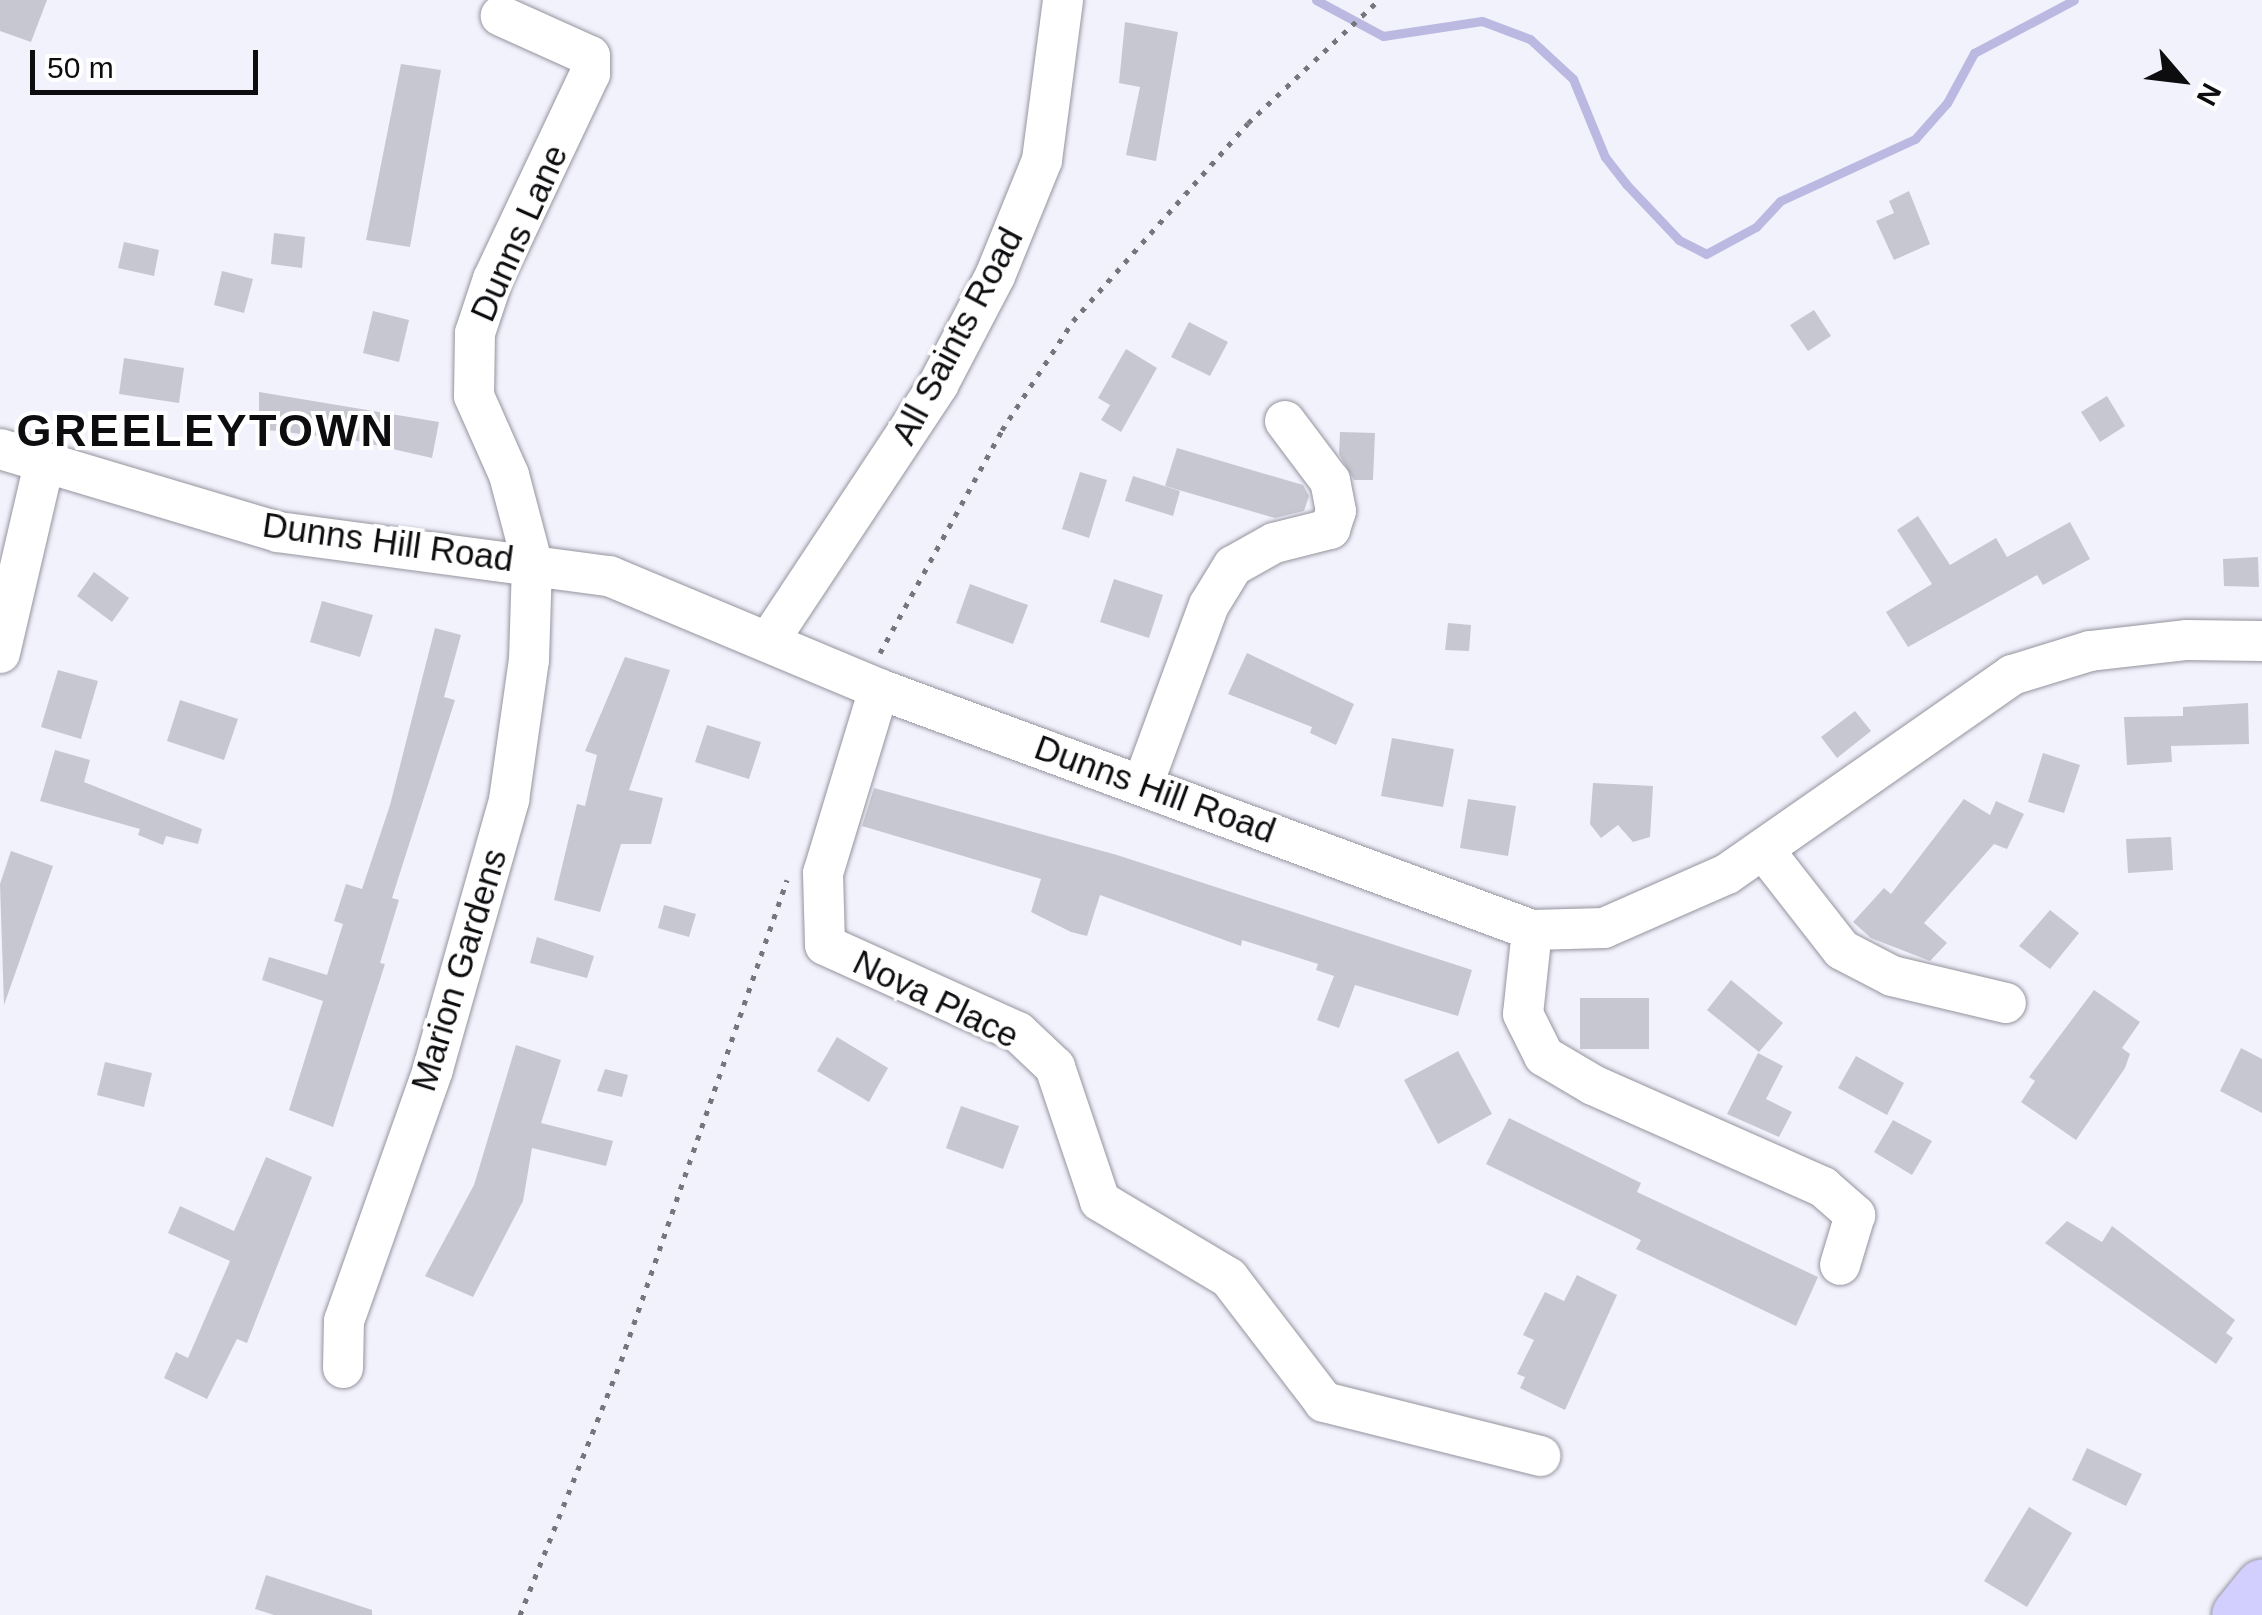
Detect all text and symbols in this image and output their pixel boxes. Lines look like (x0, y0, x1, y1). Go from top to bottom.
scale bar (35, 30, 262, 92)
north arrow (2132, 30, 2232, 130)
text: 50 m (47, 51, 114, 84)
text: N (2190, 78, 2227, 111)
street label: Dunns Lane (461, 138, 577, 328)
street label: All Saints Road (882, 220, 1032, 452)
district label: GREELEYTOWN (16, 404, 396, 458)
street label: Dunns Hill Road (260, 504, 516, 580)
street label: Dunns Hill Road (1029, 726, 1281, 852)
street label: Marion Gardens (402, 844, 516, 1096)
street label: Nova Place (846, 941, 1026, 1057)

